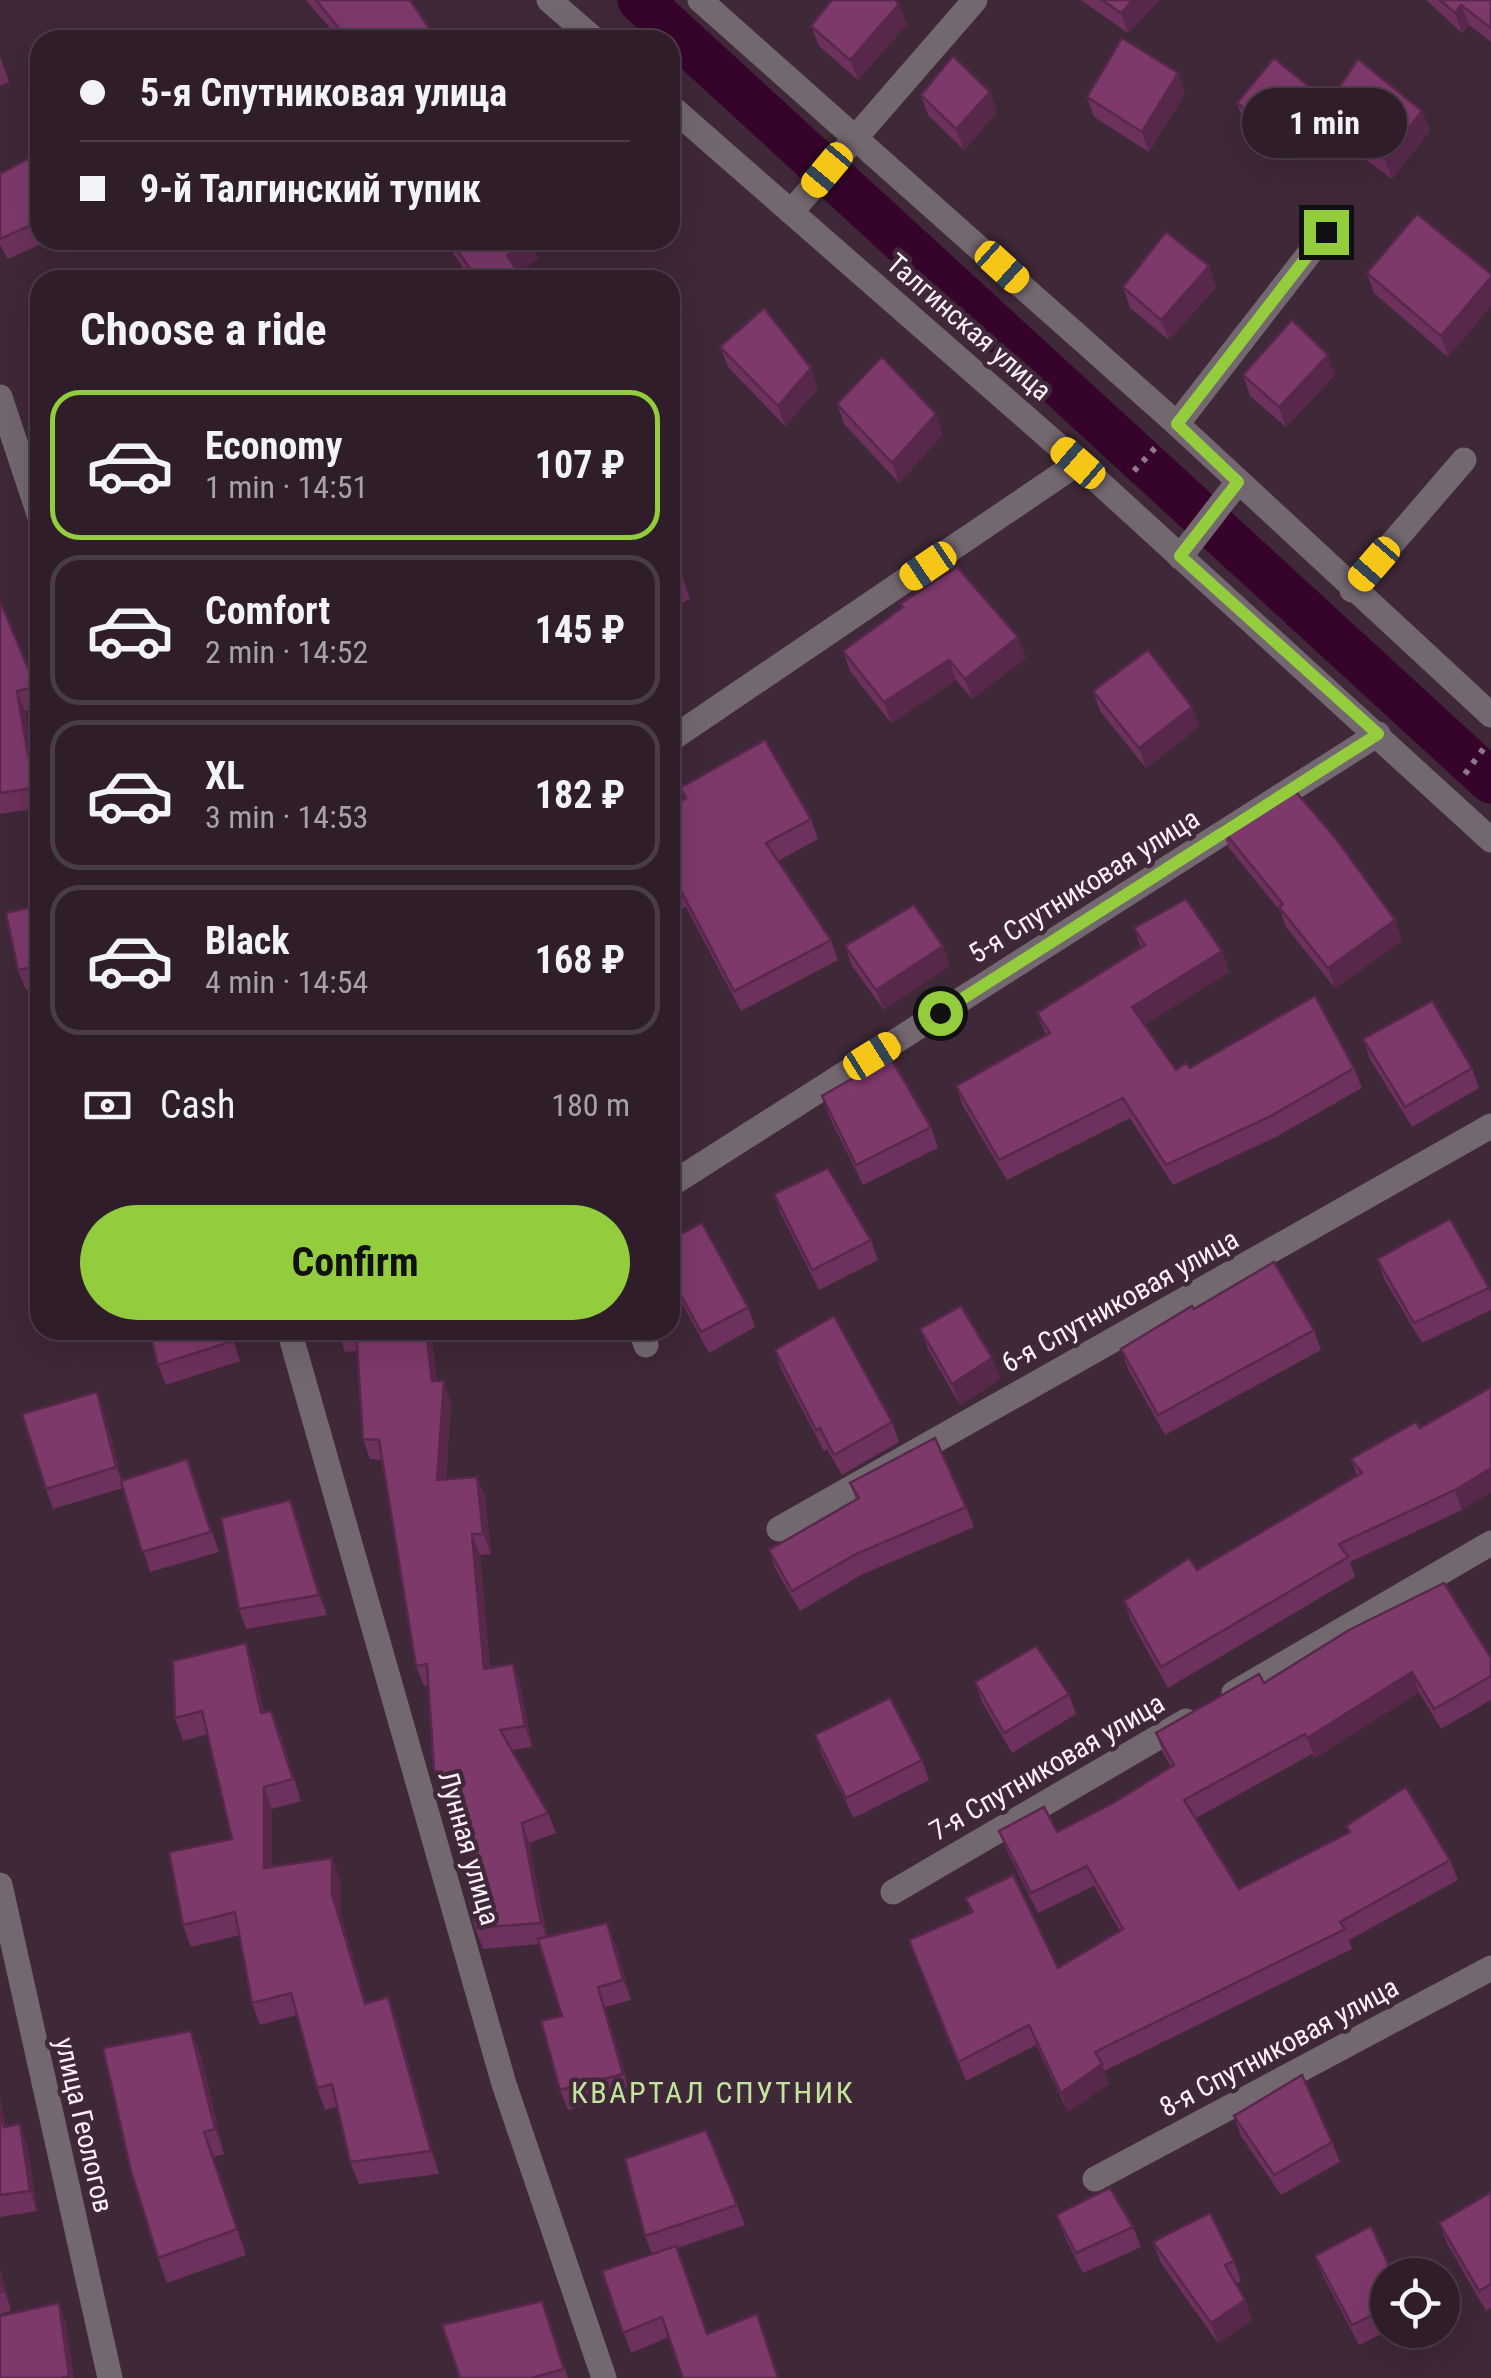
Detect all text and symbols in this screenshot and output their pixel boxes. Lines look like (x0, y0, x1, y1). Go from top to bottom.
text: 5-я Спутниковая улица (140, 71, 507, 115)
callout: 1 min (1244, 87, 1408, 157)
text: 1 min (1289, 104, 1360, 142)
car (796, 137, 858, 203)
text: 9-й Талгинский тупик (140, 167, 481, 211)
route end (1304, 210, 1349, 255)
car (970, 236, 1034, 298)
street label: Талгинская улица (880, 247, 1058, 407)
text: Choose a ride (80, 303, 327, 356)
icon: car (85, 420, 175, 510)
text: Economy (205, 424, 342, 468)
car (1046, 432, 1110, 494)
text: 107 ₽ (535, 443, 625, 487)
text: 1 min · 14:51 (205, 468, 368, 506)
car (1343, 532, 1405, 596)
car (895, 537, 961, 595)
icon: car (85, 585, 175, 675)
text: Comfort (205, 589, 330, 633)
text: 145 ₽ (535, 608, 625, 652)
text: 2 min · 14:52 (205, 633, 368, 671)
icon: car (85, 750, 175, 840)
text: XL (205, 754, 244, 798)
text: 182 ₽ (535, 773, 625, 817)
text: 3 min · 14:53 (205, 798, 368, 836)
street label: 5-я Спутниковая улица (963, 802, 1205, 970)
icon: car (85, 915, 175, 1005)
text: Black (205, 919, 289, 963)
text: 168 ₽ (535, 938, 625, 982)
text: 4 min · 14:54 (205, 963, 368, 1001)
route start (918, 991, 963, 1036)
car (839, 1027, 905, 1085)
icon: cash (80, 1078, 135, 1133)
text: Cash (160, 1083, 235, 1127)
text: 180 m (551, 1086, 630, 1124)
button: Confirm (80, 1205, 630, 1320)
street label: 6-я Спутниковая улица (996, 1222, 1244, 1380)
street label: 7-я Спутниковая улица (924, 1686, 1170, 1848)
street label: Лунная улица (431, 1767, 507, 1929)
street label: 8-я Спутниковая улица (1154, 1970, 1404, 2124)
street label: улица Геологов (48, 2034, 120, 2216)
district label: КВАРТАЛ СПУТНИК (571, 2075, 855, 2110)
map controls (1370, 2258, 1460, 2348)
button: locate (1370, 2258, 1460, 2348)

